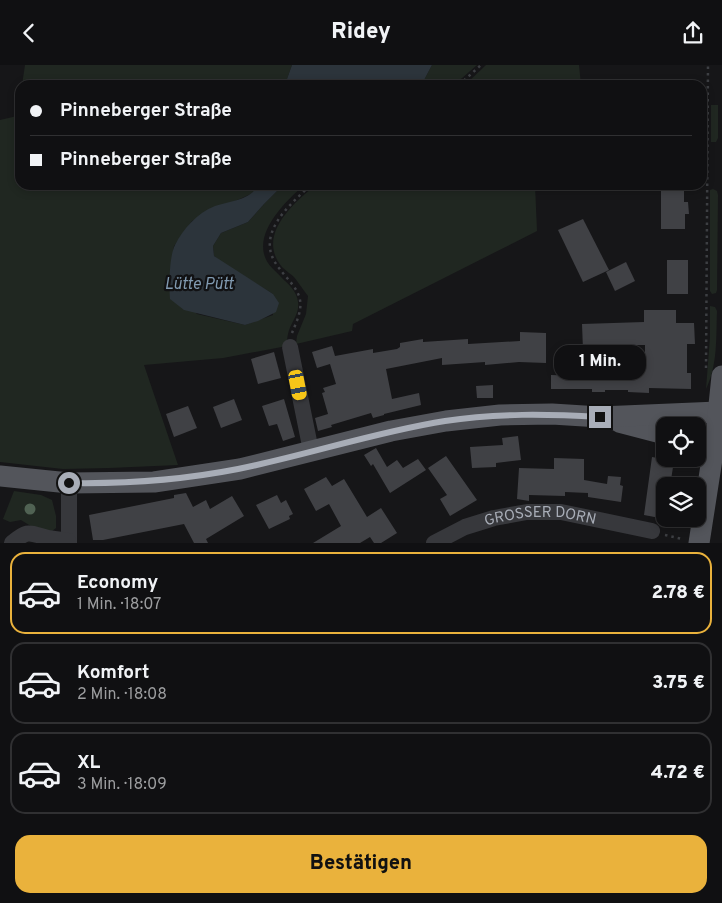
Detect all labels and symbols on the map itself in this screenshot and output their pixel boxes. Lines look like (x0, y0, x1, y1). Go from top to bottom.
water label: Lütte Pütt (164, 275, 235, 295)
callout: 1 Min. (554, 345, 646, 379)
car (287, 369, 308, 401)
route end (589, 406, 611, 428)
route start (58, 472, 80, 494)
street label: GROSSER DORN (482, 504, 598, 531)

